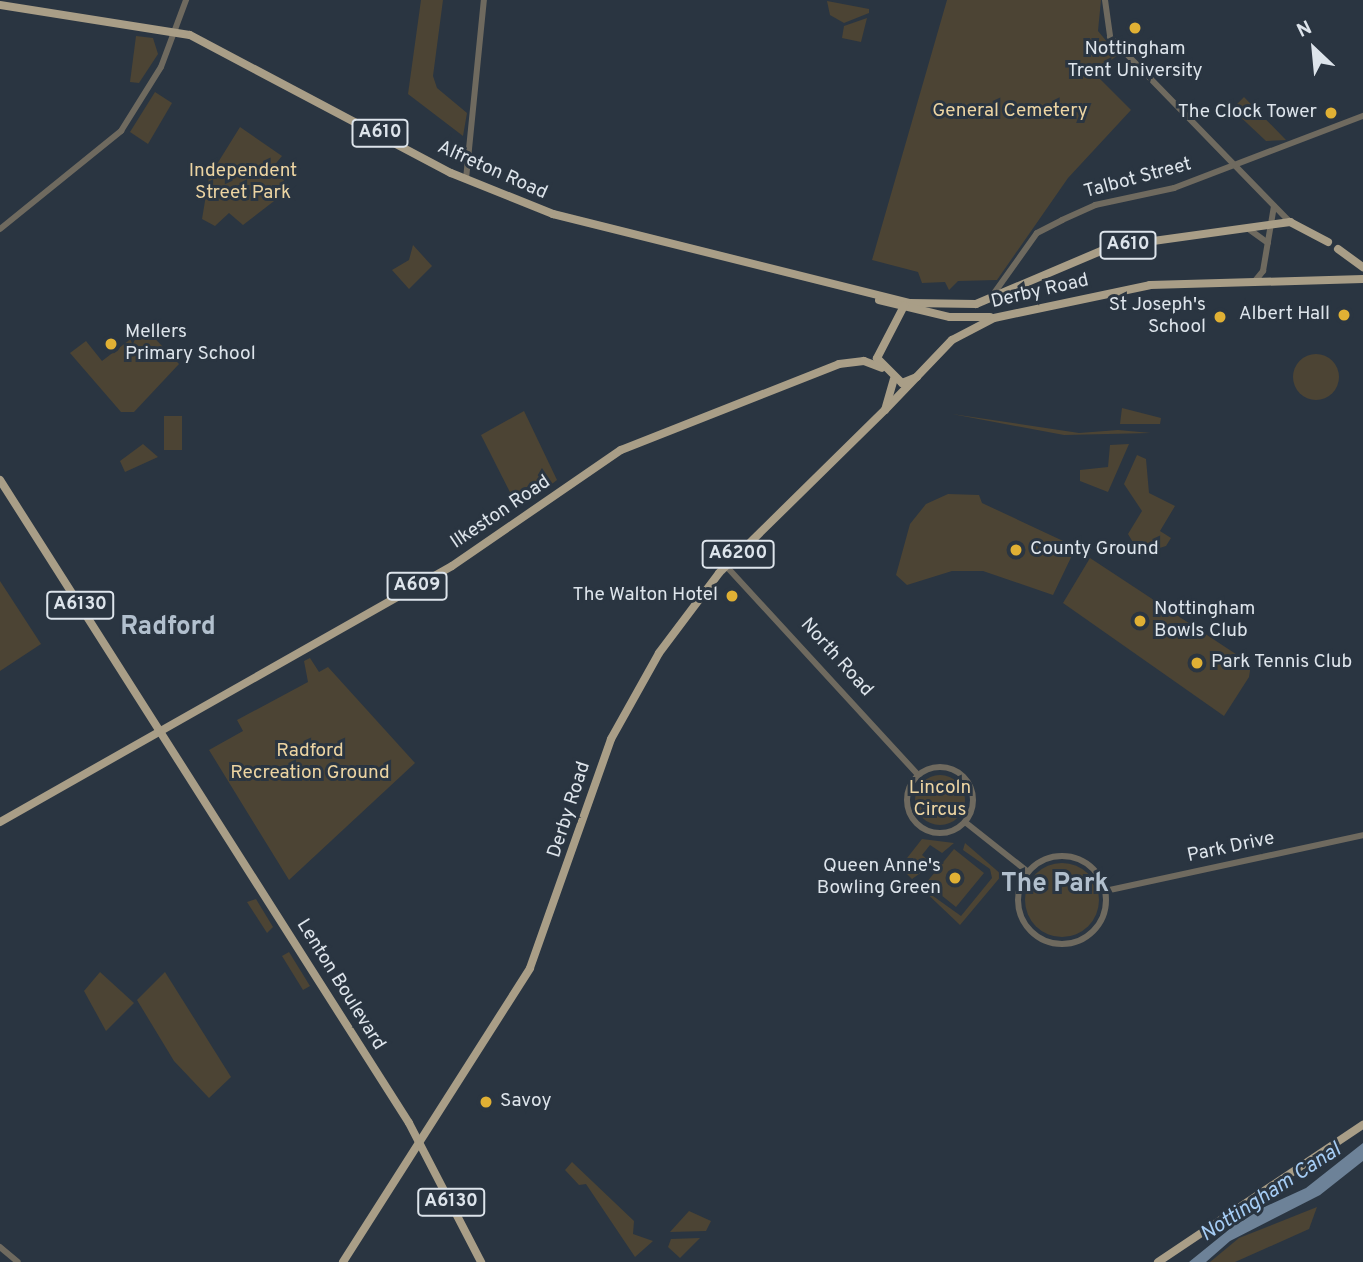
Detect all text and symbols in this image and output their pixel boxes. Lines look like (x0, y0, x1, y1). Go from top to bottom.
north arrow (1279, 14, 1349, 84)
text: N (1293, 16, 1316, 44)
marker: Nottingham Trent University (1127, 20, 1143, 36)
place label: Nottingham Trent University (1067, 39, 1203, 83)
park label: General Cemetery (932, 101, 1088, 123)
place label: The Clock Tower (1177, 102, 1317, 124)
marker: The Clock Tower (1323, 105, 1339, 121)
road number: A610 (350, 118, 410, 148)
street label: Alfreton Road (434, 137, 550, 205)
street label: Talbot Street (1082, 154, 1194, 204)
park label: Independent Street Park (189, 161, 297, 205)
road number: A610 (1098, 230, 1158, 260)
street label: Derby Road (989, 270, 1091, 314)
place label: St Joseph's School (1109, 295, 1206, 339)
place label: Albert Hall (1239, 304, 1330, 326)
marker: Albert Hall (1336, 307, 1352, 323)
marker: St Joseph's School (1212, 309, 1228, 325)
place label: Mellers Primary School (125, 322, 256, 366)
marker: Mellers Primary School (103, 336, 119, 352)
street label: Ilkeston Road (447, 471, 555, 555)
place label: County Ground (1030, 539, 1159, 561)
road number: A6200 (701, 540, 775, 568)
marker: County Ground (1008, 542, 1024, 558)
road number: A609 (386, 572, 448, 600)
place label: The Walton Hotel (572, 585, 718, 607)
marker: The Walton Hotel (724, 588, 740, 604)
road number: A6130 (45, 590, 115, 620)
place label: Nottingham Bowls Club (1154, 599, 1255, 643)
district label: Radford (120, 612, 216, 644)
marker: Nottingham Bowls Club (1132, 613, 1148, 629)
street label: North Road (795, 614, 877, 702)
place label: Park Tennis Club (1211, 652, 1353, 674)
marker: Park Tennis Club (1189, 655, 1205, 671)
park label: Radford Recreation Ground (230, 741, 390, 785)
street label: Derby Road (544, 759, 596, 861)
park label: Lincoln Circus (909, 778, 971, 822)
street label: Park Drive (1185, 828, 1277, 868)
place label: Queen Anne's Bowling Green (817, 856, 941, 900)
district label: The Park (1001, 869, 1109, 901)
marker: Queen Anne's Bowling Green (947, 870, 963, 886)
street label: Lenton Boulevard (291, 915, 389, 1055)
place label: Savoy (500, 1091, 552, 1113)
marker: Savoy (478, 1094, 494, 1110)
water label: Nottingham Canal (1196, 1138, 1346, 1248)
road number: A6130 (416, 1188, 486, 1217)

